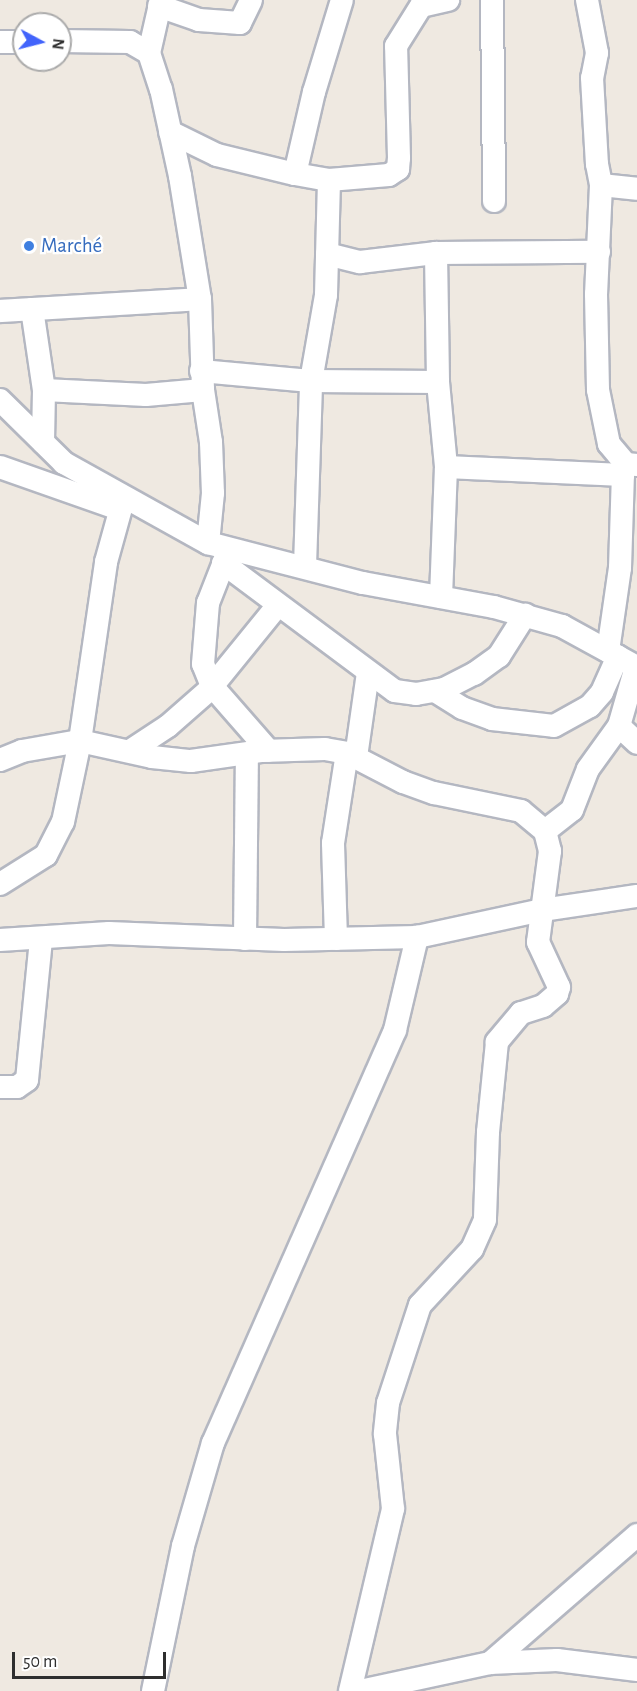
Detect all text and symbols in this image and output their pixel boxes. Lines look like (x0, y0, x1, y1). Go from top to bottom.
north arrow (12, 12, 72, 72)
text: N (49, 37, 66, 50)
place label: Marché (41, 233, 102, 259)
marker: Marché (22, 239, 36, 253)
scale bar (15, 1640, 170, 1678)
text: 50 m (23, 1653, 57, 1671)

